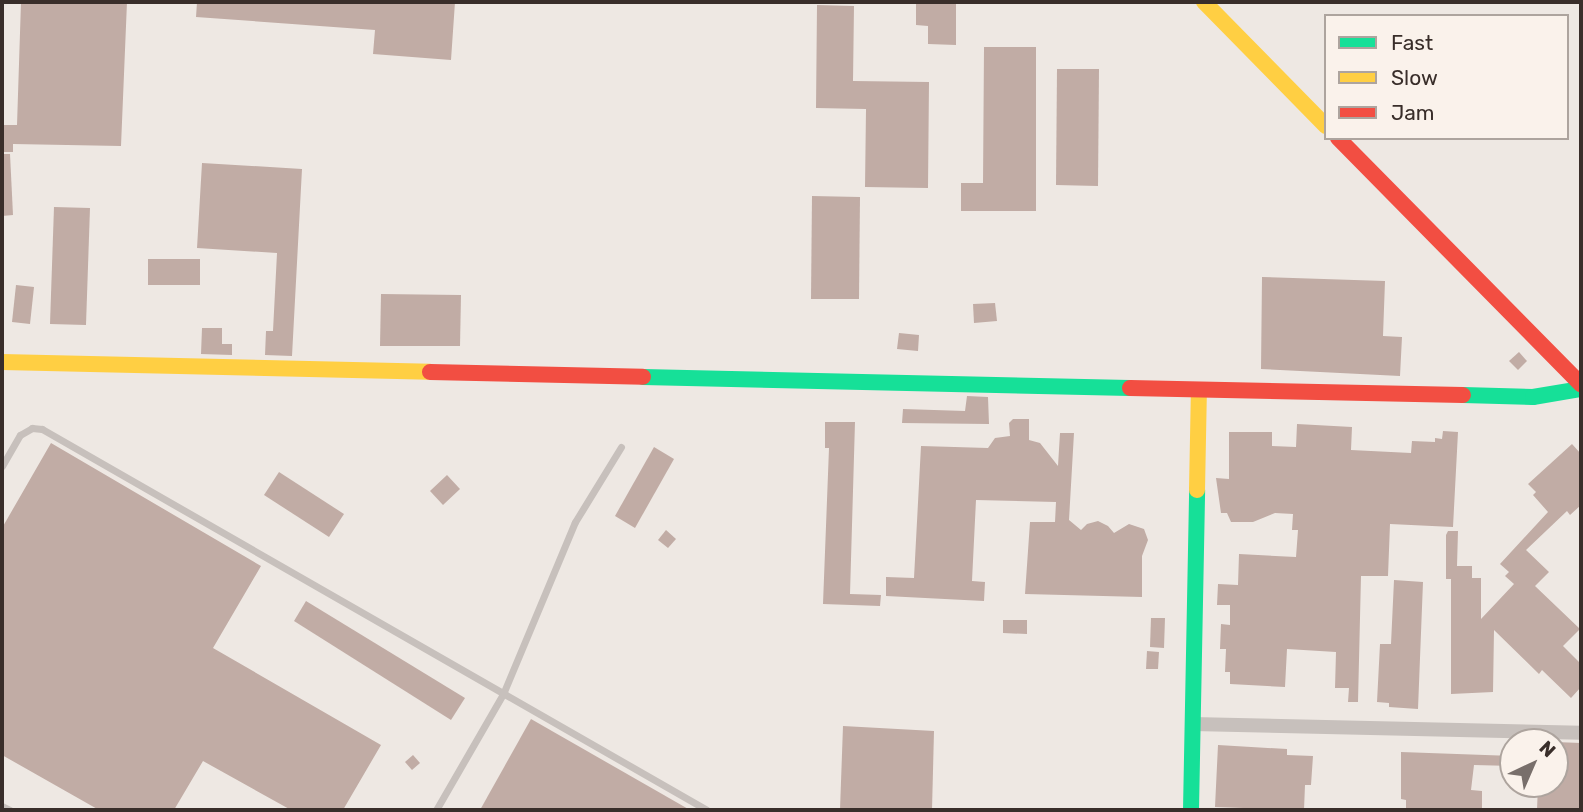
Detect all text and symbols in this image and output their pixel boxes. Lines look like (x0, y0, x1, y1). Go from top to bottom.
legend (1324, 14, 1569, 140)
text: Fast (1391, 30, 1433, 55)
text: Slow (1391, 65, 1438, 90)
text: Jam (1391, 100, 1435, 125)
north arrow (1499, 728, 1569, 798)
text: N (1535, 736, 1560, 762)

